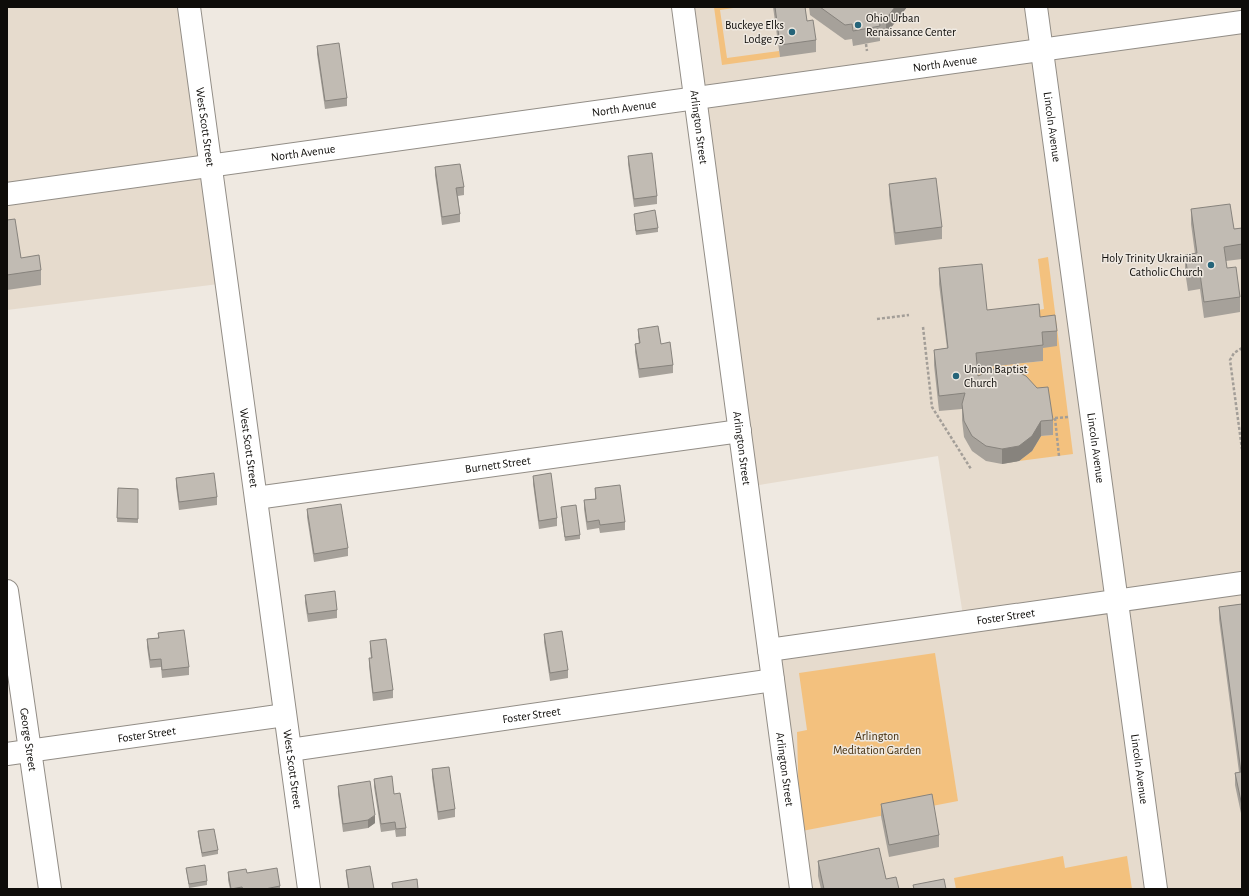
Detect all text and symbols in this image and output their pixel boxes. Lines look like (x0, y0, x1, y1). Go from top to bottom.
place label: Ohio Urban Renaissance Center (866, 12, 956, 38)
place label: Buckeye Elks Lodge 73 (725, 19, 784, 45)
marker: Ohio Urban Renaissance Center (853, 20, 863, 30)
marker: Buckeye Elks Lodge 73 (787, 27, 797, 37)
street label: North Avenue (912, 53, 978, 74)
street label: West Scott Street (194, 86, 217, 167)
street label: Arlington Street (688, 89, 710, 165)
street label: Lincoln Avenue (1042, 91, 1063, 163)
street label: North Avenue (591, 98, 657, 118)
street label: North Avenue (270, 142, 336, 163)
place label: Holy Trinity Ukrainian Catholic Church (1101, 252, 1203, 278)
marker: Holy Trinity Ukrainian Catholic Church (1206, 260, 1216, 270)
place label: Union Baptist Church (964, 363, 1028, 389)
marker: Union Baptist Church (951, 371, 961, 381)
street label: West Scott Street (238, 408, 260, 489)
street label: Arlington Street (731, 410, 753, 486)
street label: Lincoln Avenue (1085, 412, 1107, 484)
street label: Burnett Street (464, 454, 531, 475)
street label: Foster Street (976, 606, 1036, 627)
street label: Foster Street (502, 705, 561, 725)
street label: George Street (18, 707, 39, 772)
street label: Foster Street (117, 724, 177, 744)
street label: West Scott Street (281, 729, 304, 810)
park label: Arlington Meditation Garden (833, 730, 921, 756)
street label: Arlington Street (774, 731, 796, 807)
street label: Lincoln Avenue (1129, 733, 1150, 805)

